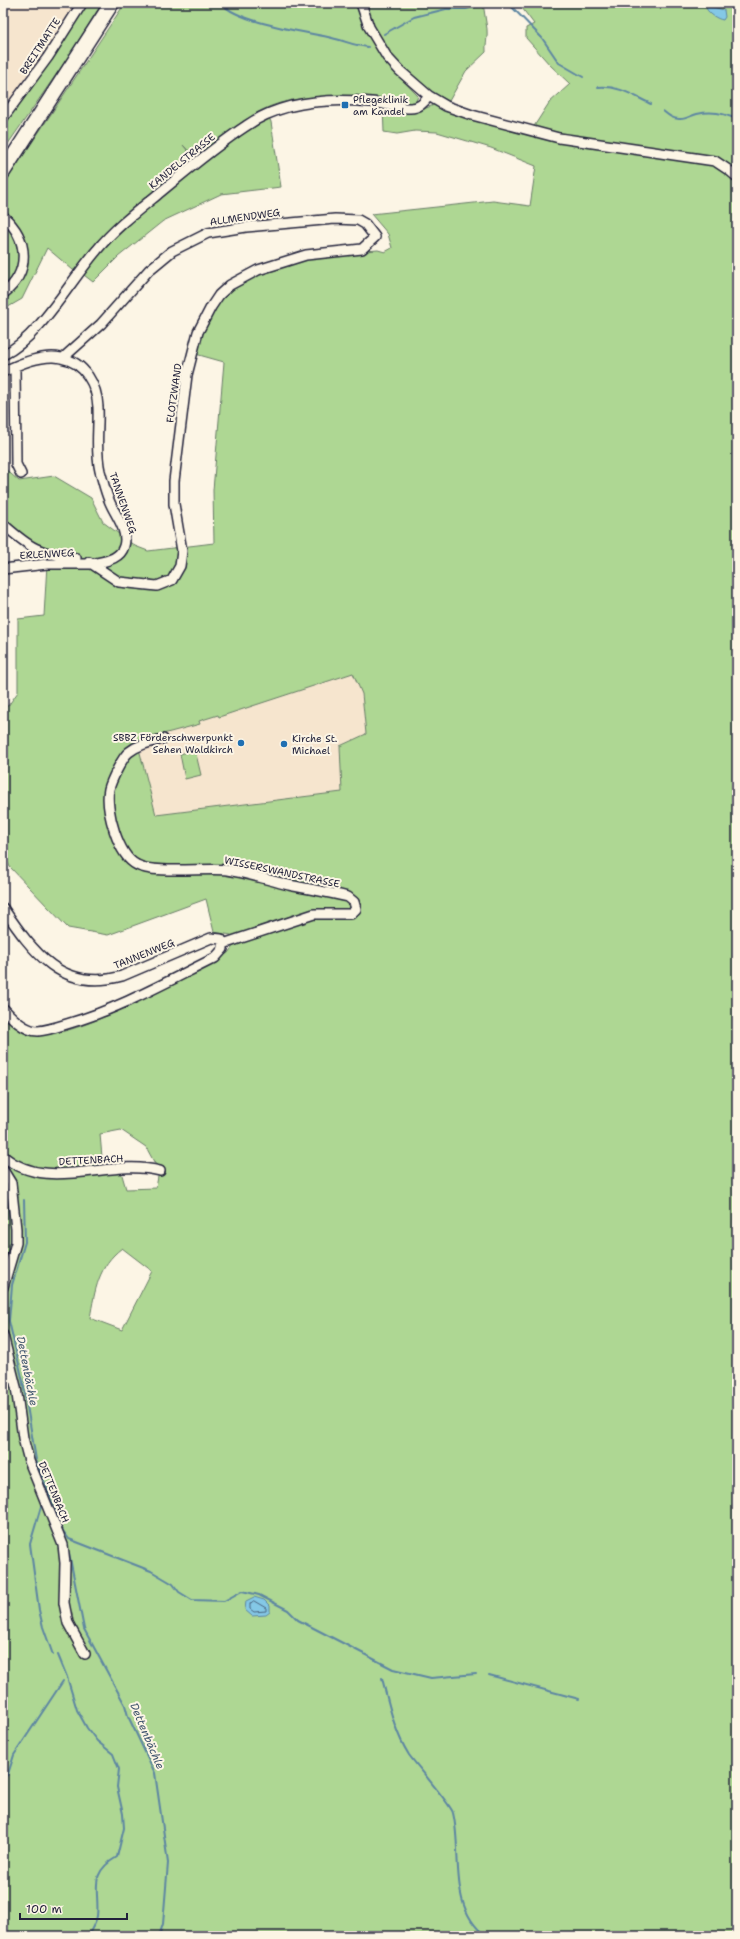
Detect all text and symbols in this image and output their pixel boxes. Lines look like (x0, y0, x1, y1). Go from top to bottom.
street label: BREITMATTE (17, 15, 63, 77)
place label: Pflegeklinik am Kandel (353, 93, 409, 118)
marker: Pflegeklinik am Kandel (340, 100, 350, 110)
street label: KANDELSTRASSE (146, 130, 218, 192)
street label: ALLMENDWEG (209, 206, 281, 228)
street label: FLOTZWAND (163, 362, 185, 424)
street label: TANNENWEG (106, 470, 140, 536)
street label: ERLENWEG (19, 546, 75, 562)
place label: SBBZ Förderschwerpunkt Sehen Waldkirch (113, 731, 233, 756)
place label: Kirche St. Michael (292, 732, 338, 757)
marker: SBBZ Förderschwerpunkt Sehen Waldkirch (236, 738, 246, 748)
marker: Kirche St. Michael (279, 739, 289, 749)
street label: WISSERSWANDSTRASSE (223, 853, 341, 891)
street label: TANNENWEG (112, 936, 177, 972)
street label: DETTENBACH (58, 1152, 124, 1168)
water label: Dettenbächle (13, 1335, 41, 1407)
street label: DETTENBACH (36, 1459, 72, 1525)
water label: Dettenbächle (126, 1700, 168, 1772)
scale bar (20, 1895, 127, 1921)
text: 100 m (26, 1901, 62, 1917)

